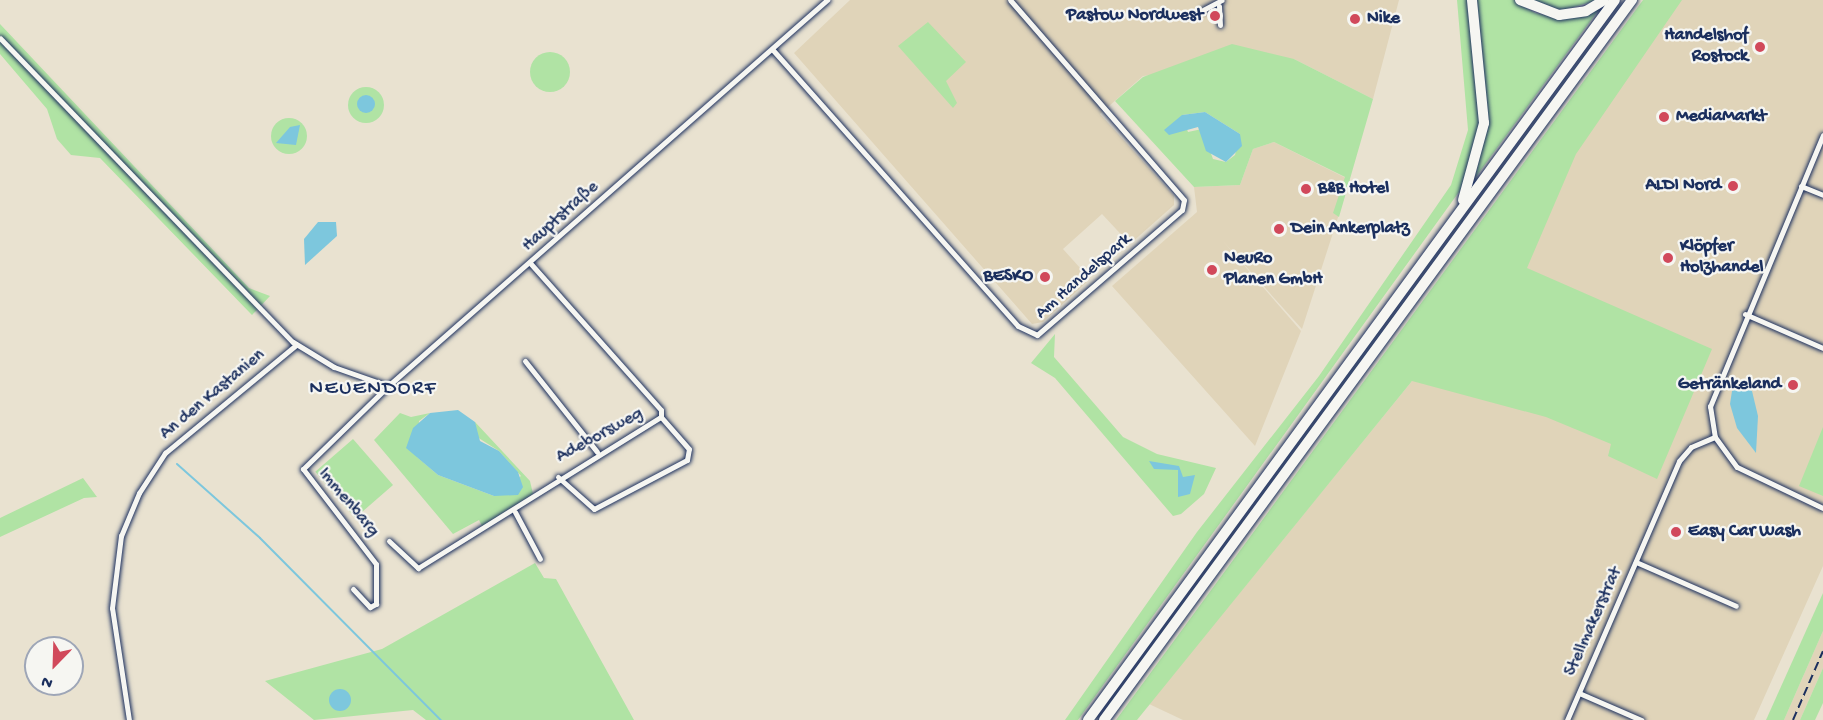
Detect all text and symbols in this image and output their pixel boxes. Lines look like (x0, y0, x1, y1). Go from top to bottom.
place label: Pastow Nordwest (1066, 5, 1203, 27)
place label: Nike (1367, 8, 1400, 30)
marker: Pastow Nordwest (1208, 9, 1222, 23)
marker: Nike (1348, 12, 1362, 26)
place label: Handelshof Rostock (1664, 26, 1748, 68)
marker: Handelshof Rostock (1753, 40, 1767, 54)
place label: MediaMarkt (1676, 106, 1766, 128)
marker: MediaMarkt (1657, 110, 1671, 124)
place label: ALDI Nord (1645, 175, 1721, 197)
street label: Hauptstraße (518, 177, 604, 257)
place label: B&B Hotel (1318, 178, 1389, 200)
marker: ALDI Nord (1726, 179, 1740, 193)
marker: B&B Hotel (1299, 182, 1313, 196)
place label: Dein Ankerplatz (1291, 218, 1410, 240)
marker: Dein Ankerplatz (1272, 222, 1286, 236)
street label: Am Handelspark (1032, 229, 1136, 325)
place label: Klöpfer Holzhandel (1680, 237, 1764, 280)
place label: NeuRo Planen GmbH (1224, 249, 1322, 292)
marker: Klöpfer Holzhandel (1661, 251, 1675, 265)
marker: NeuRo Planen GmbH (1205, 263, 1219, 277)
place label: BESKO (983, 266, 1033, 288)
marker: BESKO (1038, 270, 1052, 284)
street label: An den Kastanien (156, 345, 270, 445)
place label: Getränkeland (1678, 374, 1781, 396)
district label: NEUENDORF (309, 377, 437, 403)
marker: Getränkeland (1786, 378, 1800, 392)
street label: Adeborsweg (553, 403, 647, 469)
street label: Immenbarg (313, 464, 383, 542)
place label: Easy Car Wash (1688, 521, 1801, 543)
marker: Easy Car Wash (1669, 525, 1683, 539)
street label: Stellmakerstrat (1560, 564, 1628, 680)
north arrow (24, 636, 84, 696)
text: N (39, 670, 56, 692)

